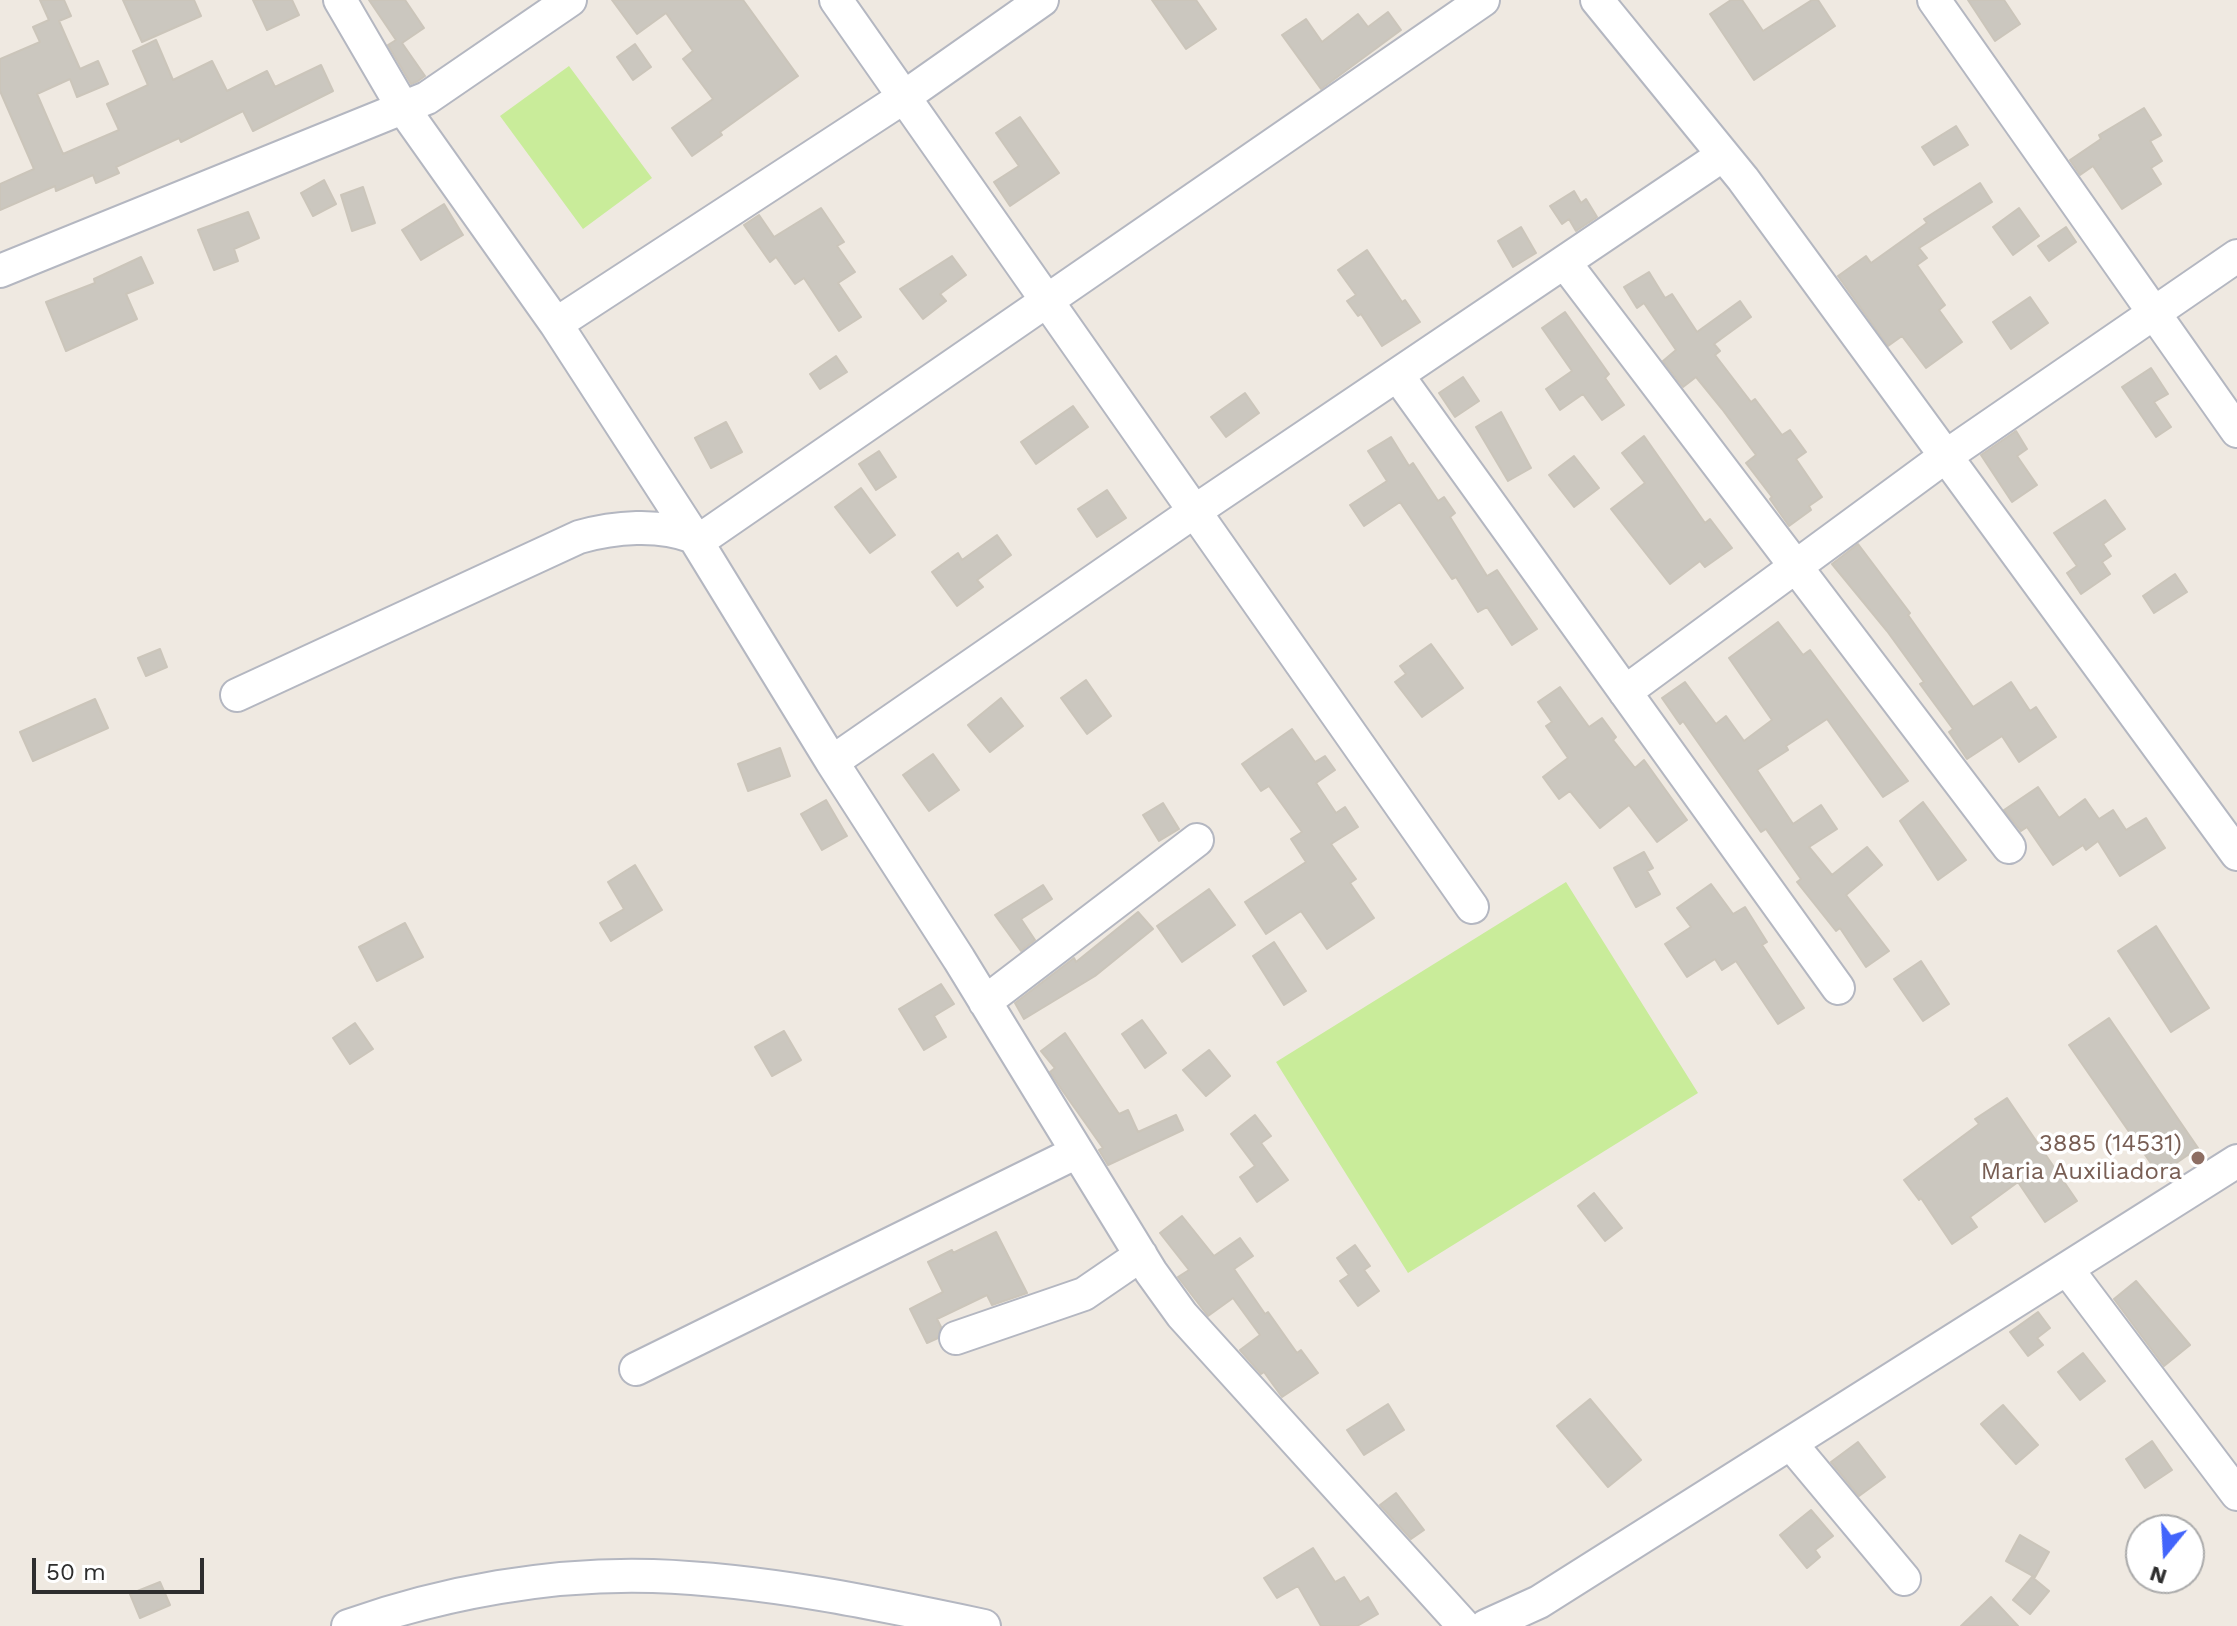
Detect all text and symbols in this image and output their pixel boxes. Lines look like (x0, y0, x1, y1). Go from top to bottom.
place label: 3885 (14531) Maria Auxiliadora (1981, 1130, 2182, 1186)
marker: 3885 (14531) Maria Auxiliadora (2189, 1149, 2207, 1167)
north arrow (2125, 1514, 2205, 1594)
scale bar (36, 1542, 208, 1592)
text: 50 m (46, 1558, 106, 1586)
text: N (2146, 1561, 2170, 1590)

